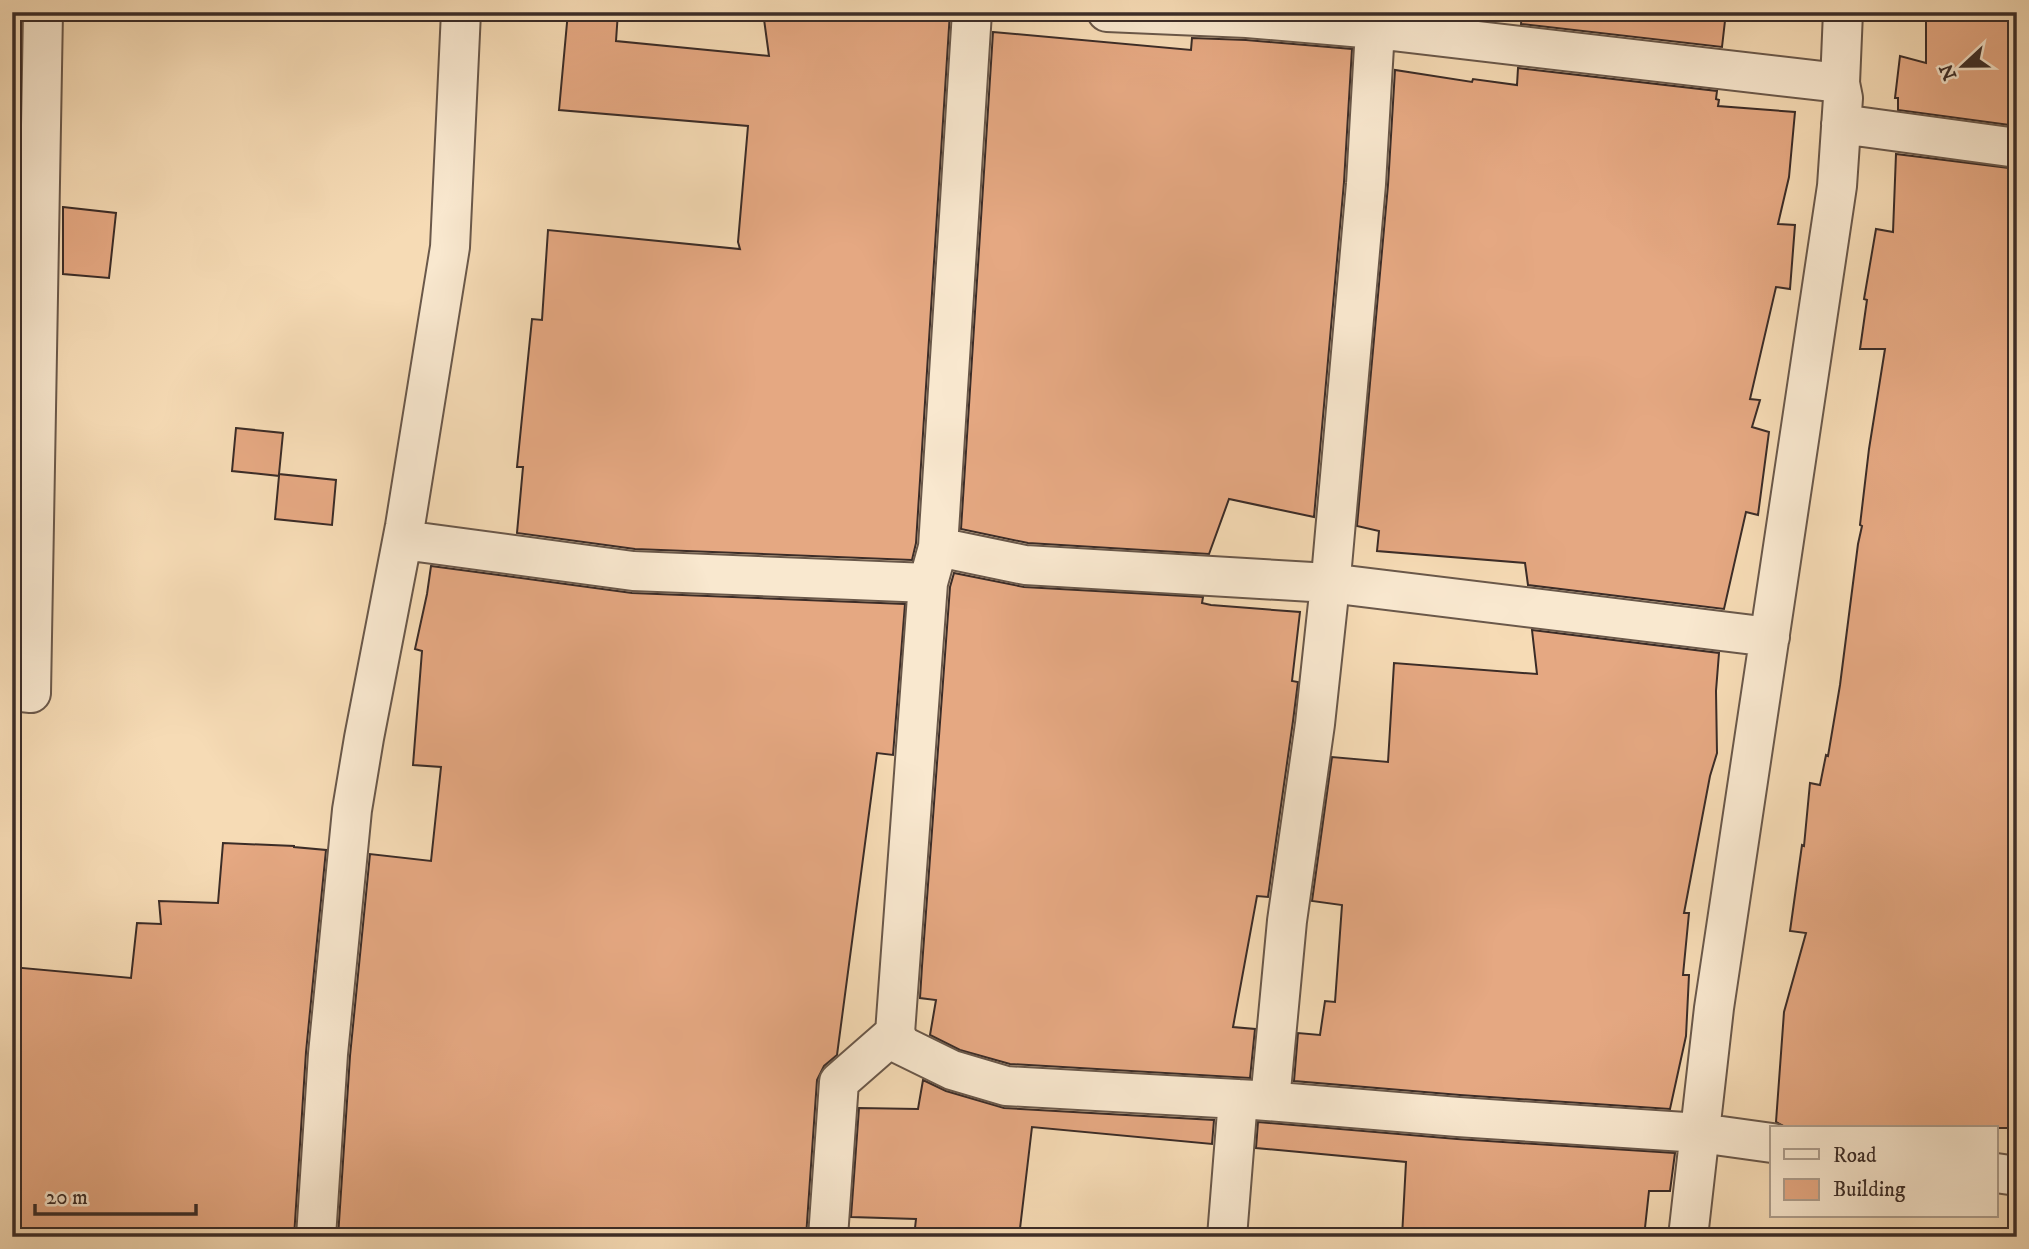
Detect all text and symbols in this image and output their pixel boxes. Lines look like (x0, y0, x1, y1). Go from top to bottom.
north arrow (1927, 32, 1997, 102)
text: N (1935, 60, 1962, 83)
legend (1770, 1126, 1997, 1218)
text: Road (1833, 1143, 1877, 1169)
scale bar (35, 1172, 196, 1216)
text: Building (1833, 1177, 1906, 1203)
text: 20 m (46, 1185, 88, 1211)

